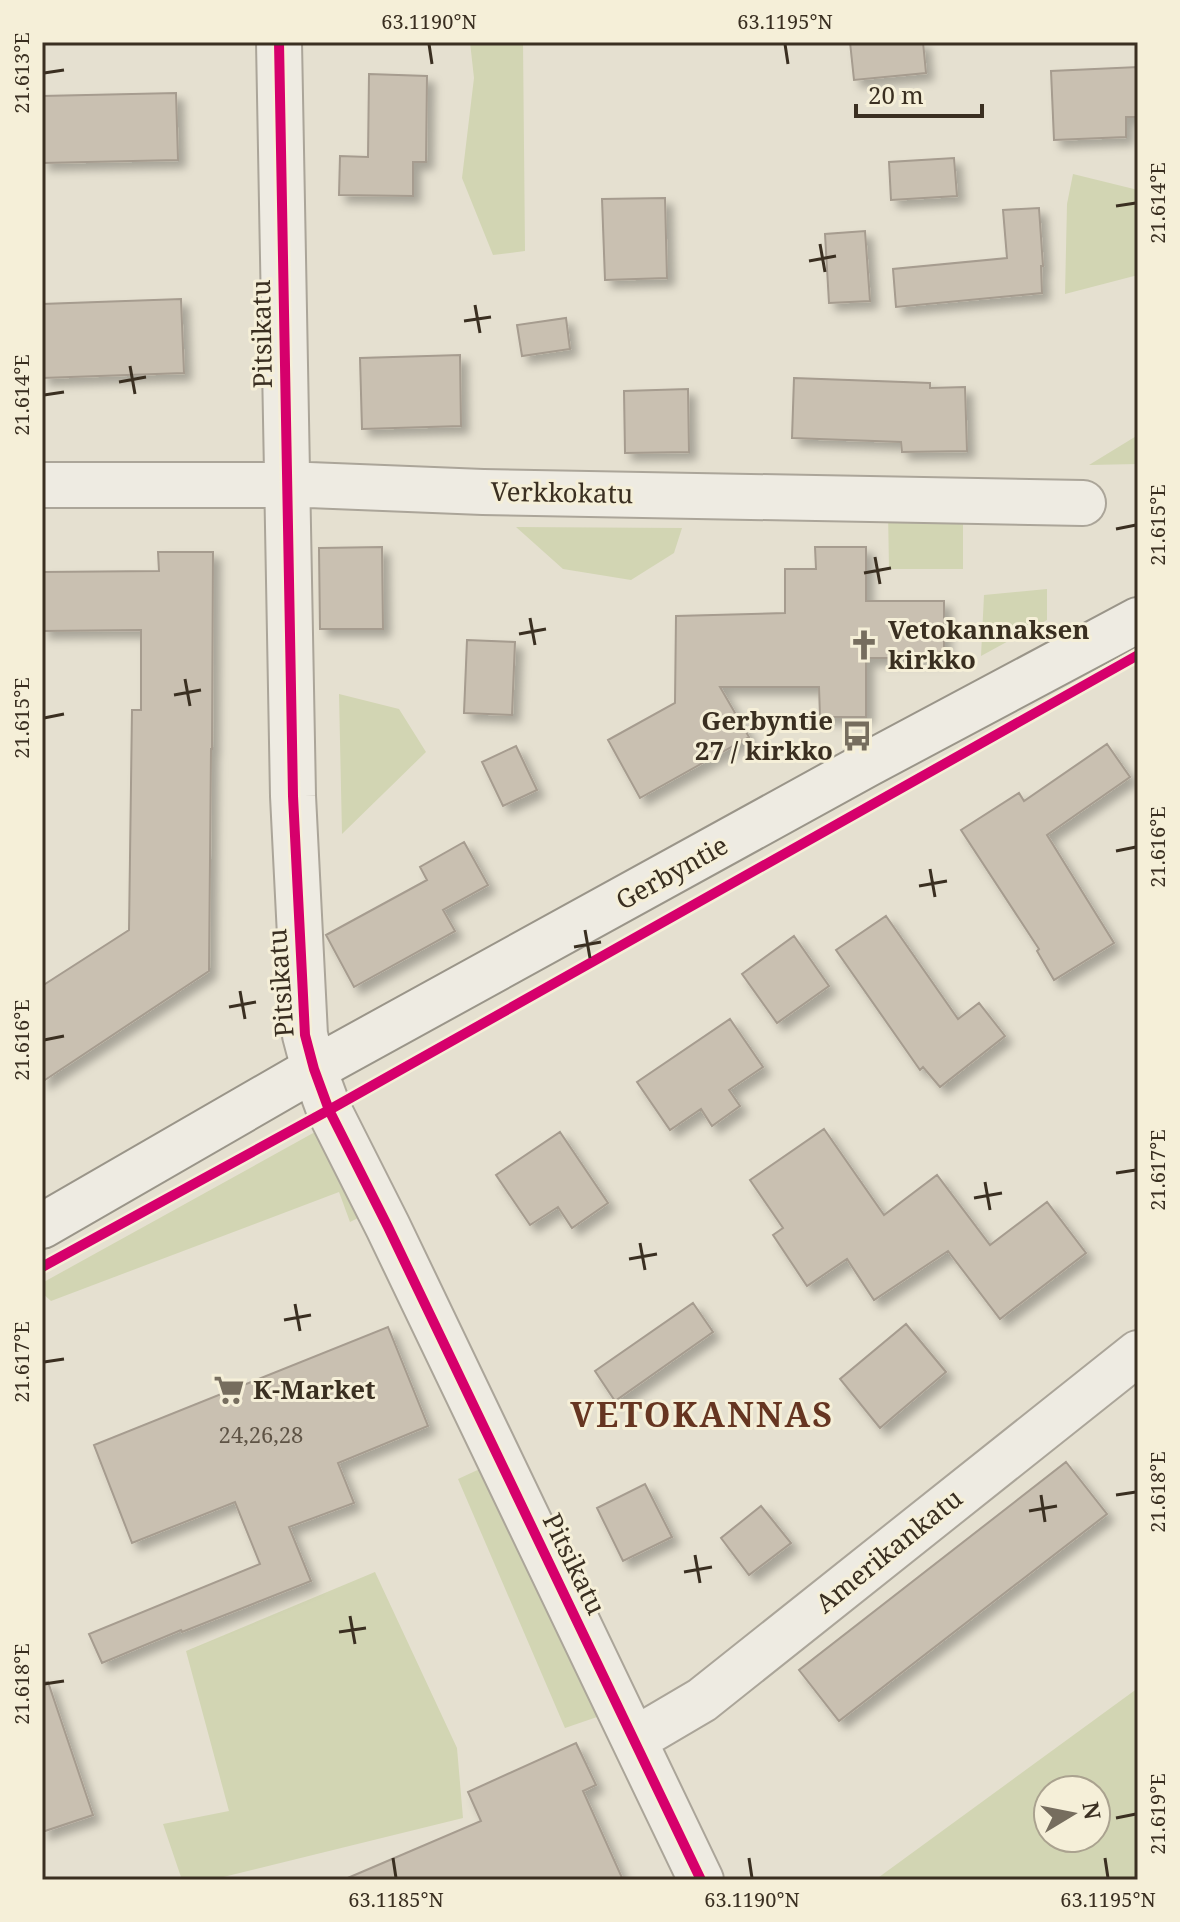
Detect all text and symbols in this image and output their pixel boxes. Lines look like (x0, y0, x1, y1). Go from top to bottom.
text: 63.1190°N (381, 8, 477, 35)
text: 63.1195°N (737, 8, 833, 35)
text: 21.613°E (8, 32, 35, 114)
scale bar (856, 68, 982, 118)
text: 20 m (868, 78, 924, 111)
text: 21.614°E (1144, 162, 1171, 244)
street label: Pitsikatu (242, 279, 280, 389)
text: 21.614°E (8, 354, 35, 436)
street label: Verkkokatu (490, 473, 634, 511)
text: 21.615°E (1144, 484, 1171, 566)
place label: Vetokannaksen kirkko (888, 611, 1090, 677)
church icon: Vetokannaksen kirkko (847, 628, 881, 662)
text: 21.615°E (8, 677, 35, 759)
place label: Gerbyntie 27 / kirkko (695, 702, 833, 768)
bus stop icon: Gerbyntie 27 / kirkko (840, 719, 874, 753)
text: 21.616°E (1144, 806, 1171, 888)
street label: Gerbyntie (609, 827, 734, 918)
street label: Pitsikatu (258, 928, 302, 1039)
text: 21.616°E (8, 999, 35, 1081)
text: 21.617°E (1144, 1129, 1171, 1211)
text: 21.617°E (8, 1321, 35, 1403)
place label: K-Market (253, 1371, 376, 1407)
supermarket icon: K-Market (212, 1373, 246, 1407)
district label: VETOKANNAS (570, 1391, 834, 1437)
house number: 24,26,28 (219, 1419, 303, 1449)
text: 21.618°E (1144, 1451, 1171, 1533)
street label: Amerikankatu (807, 1480, 969, 1621)
street label: Pitsikatu (535, 1507, 615, 1620)
text: 21.618°E (8, 1643, 35, 1725)
text: 21.619°E (1144, 1773, 1171, 1855)
north arrow (1032, 1774, 1112, 1854)
text: N (1076, 1799, 1109, 1821)
text: 63.1185°N (348, 1886, 444, 1913)
text: 63.1190°N (704, 1886, 800, 1913)
text: 63.1195°N (1060, 1886, 1156, 1913)

